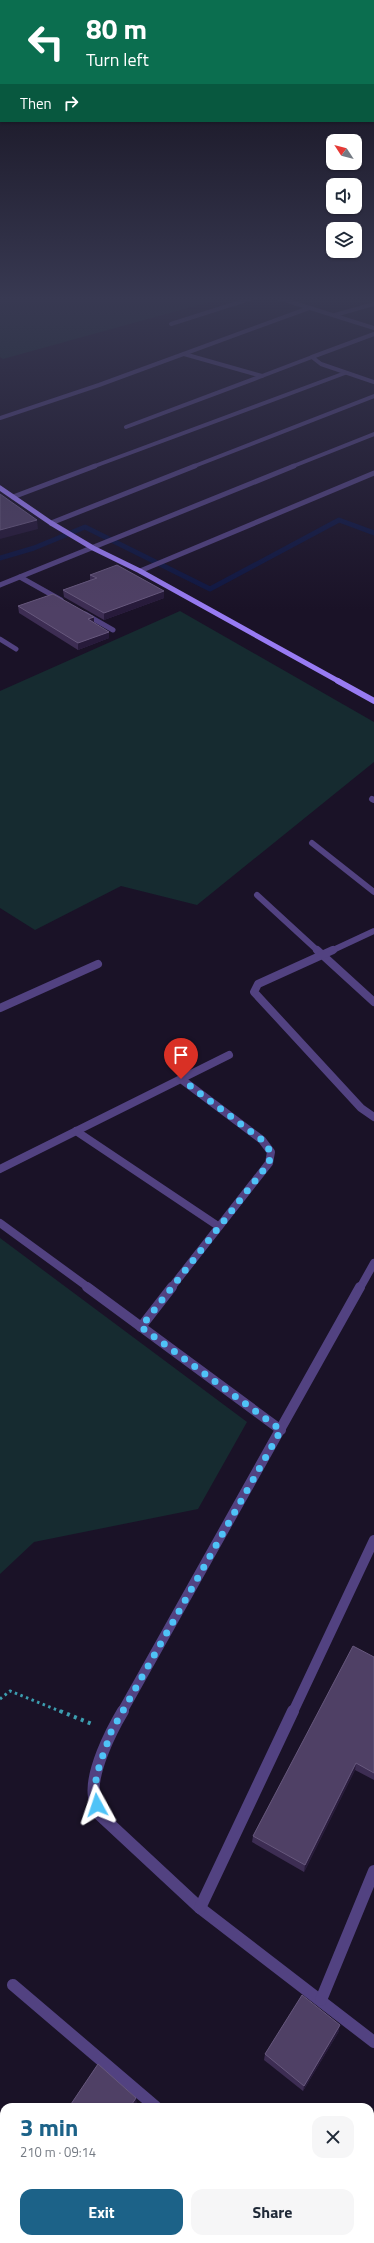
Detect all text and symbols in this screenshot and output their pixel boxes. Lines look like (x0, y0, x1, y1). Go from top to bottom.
text: 80 m (86, 7, 147, 50)
icon: left (20, 16, 72, 68)
text: Turn left (86, 46, 149, 73)
text: Then (20, 92, 52, 115)
icon: right (60, 92, 82, 114)
north arrow (326, 134, 362, 170)
map controls (326, 134, 362, 258)
button: sound (326, 178, 362, 214)
button: layers (326, 222, 362, 258)
pin (164, 1038, 198, 1079)
icon: arrive (170, 1044, 192, 1066)
position arrow (76, 1784, 118, 1826)
text: 3 min (20, 2109, 78, 2145)
button: close (312, 2116, 354, 2158)
text: 210 m · 09:14 (20, 2142, 96, 2162)
button: Exit (20, 2189, 183, 2235)
button: Share (191, 2189, 354, 2235)

